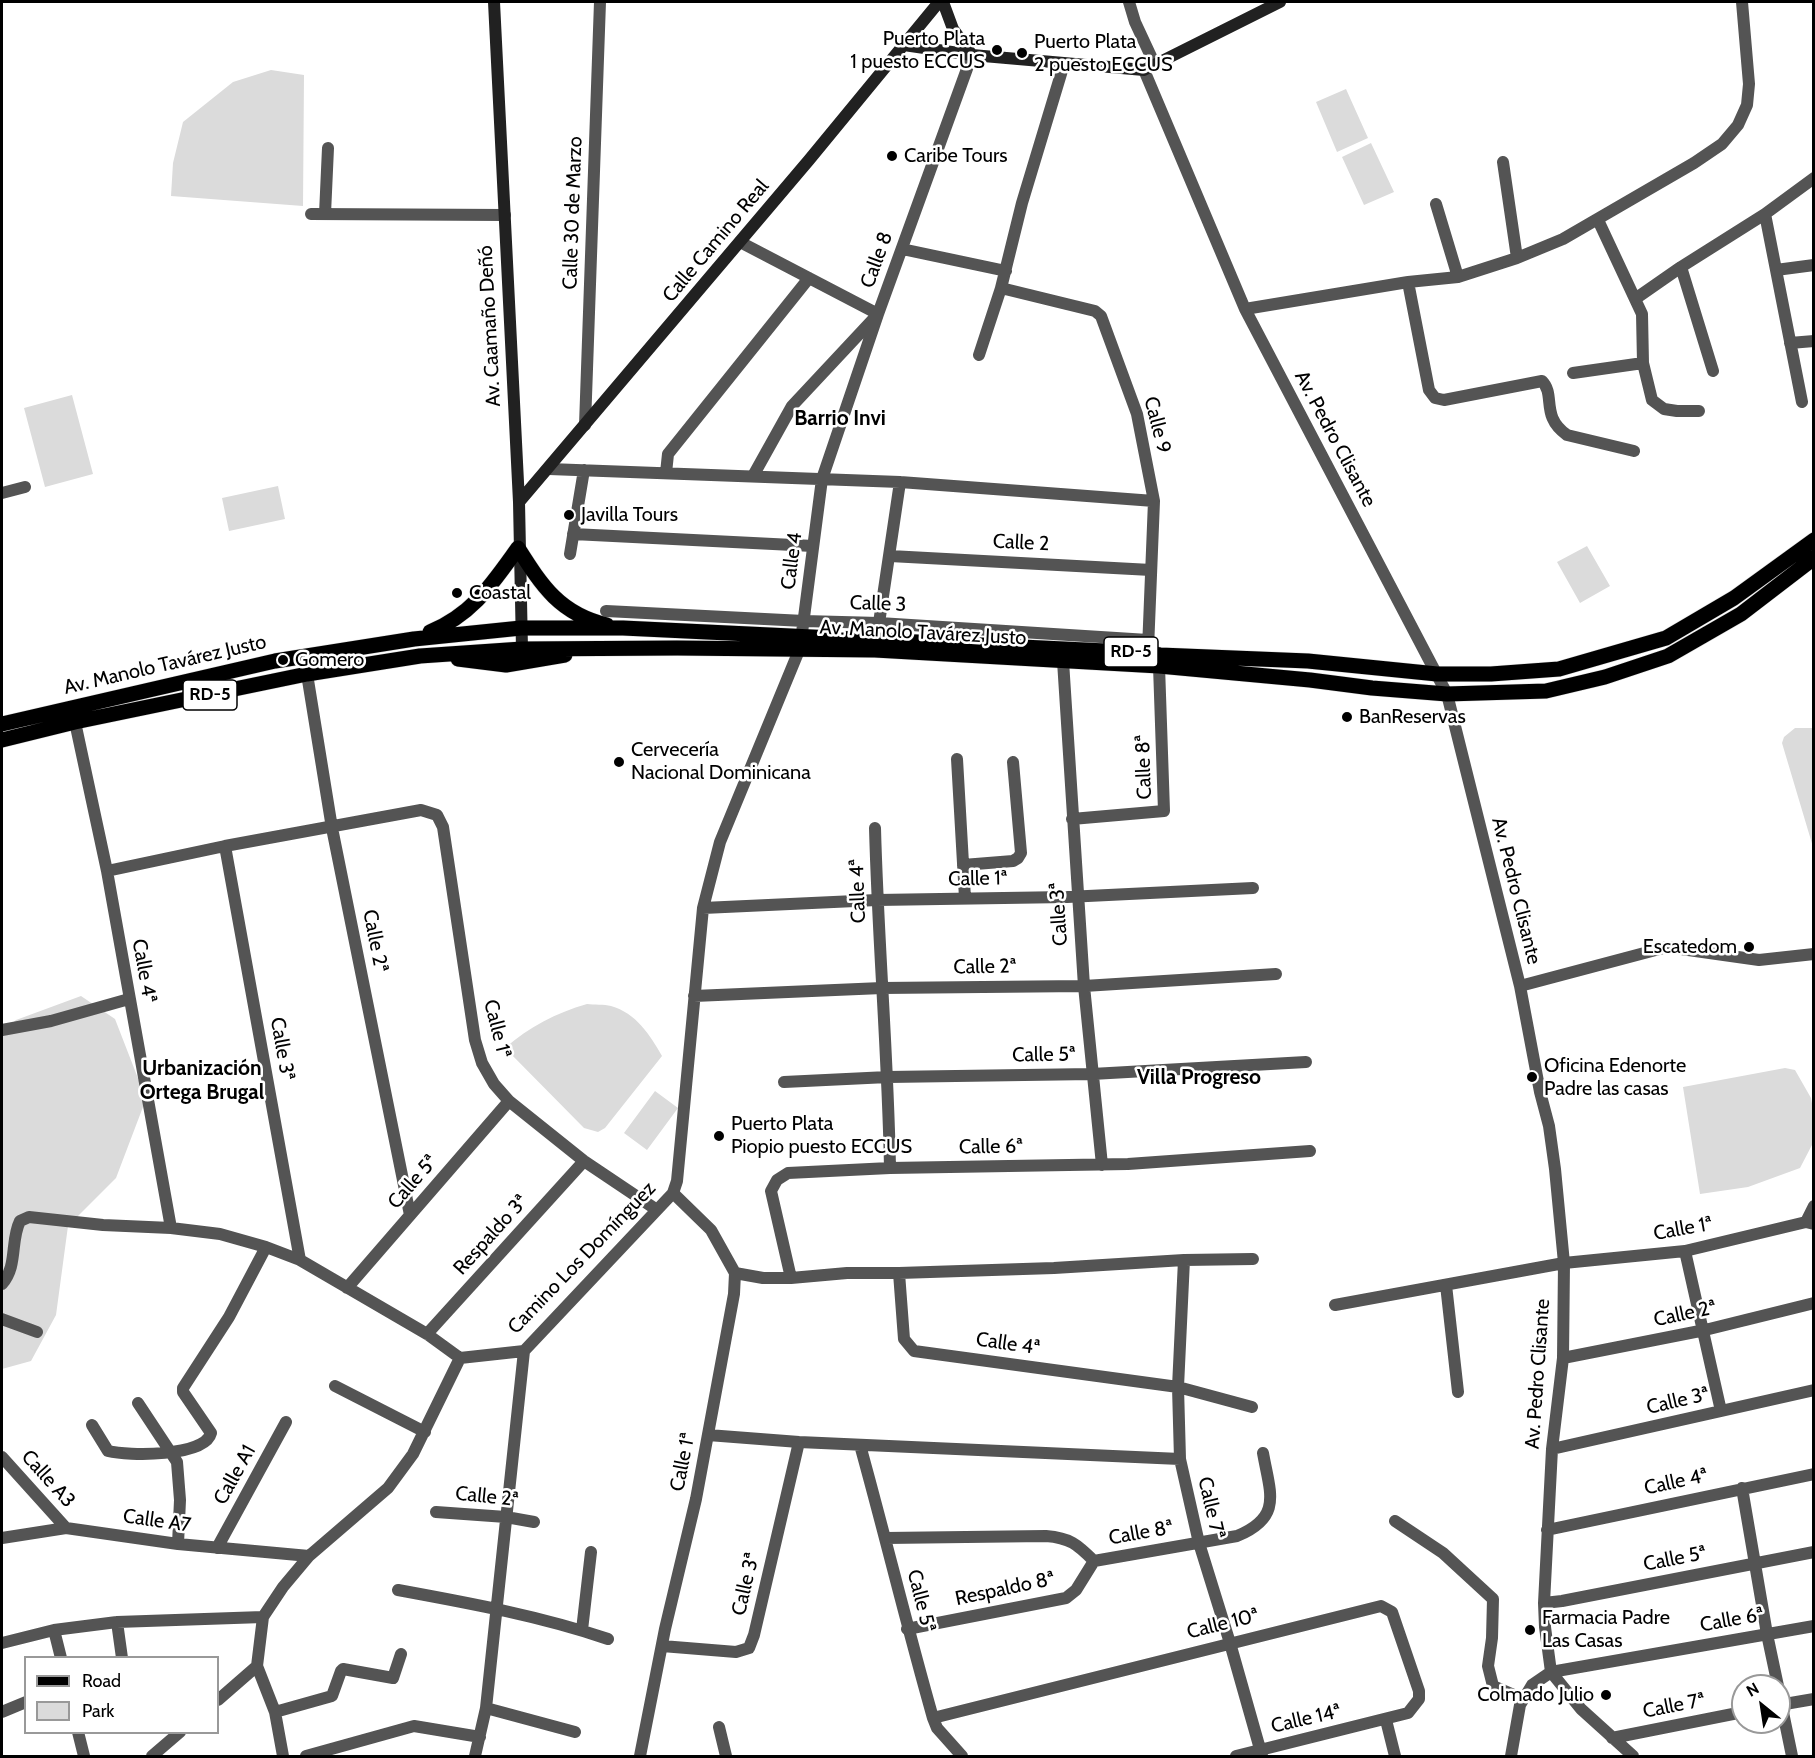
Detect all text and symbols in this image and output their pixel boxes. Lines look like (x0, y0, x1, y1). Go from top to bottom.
place label: Puerto Plata 1 puesto ECCUS (850, 27, 985, 74)
place label: Puerto Plata 2 puesto ECCUS (1034, 30, 1173, 77)
marker: Puerto Plata 1 puesto ECCUS (990, 43, 1004, 57)
marker: Puerto Plata 2 puesto ECCUS (1015, 46, 1029, 60)
street label: Calle 30 de Marzo (558, 136, 588, 290)
place label: Caribe Tours (904, 144, 1007, 168)
marker: Caribe Tours (885, 149, 899, 163)
street label: Calle Camino Real (658, 175, 774, 307)
street label: Calle 8 (856, 229, 898, 291)
street label: Av. Caamaño Deñó (474, 245, 506, 407)
street label: Av. Pedro Clisante (1289, 367, 1381, 511)
street label: Calle 9 (1138, 394, 1176, 456)
district label: Barrio Invi (794, 406, 886, 432)
place label: Javilla Tours (581, 503, 678, 527)
marker: Javilla Tours (562, 508, 576, 522)
street label: Calle 2 (992, 530, 1050, 556)
street label: Calle 4 (777, 531, 807, 591)
place label: Coastal (469, 581, 531, 605)
marker: Coastal (450, 586, 464, 600)
street label: Calle 3 (849, 591, 907, 617)
street label: Av. Manolo Tavárez Justo (819, 616, 1027, 650)
street label: Av. Manolo Tavárez Justo (61, 630, 269, 700)
road number: RD-5 (1104, 637, 1158, 667)
place label: Gomero (295, 648, 364, 672)
marker: Gomero (276, 653, 290, 667)
road number: RD-5 (183, 680, 237, 710)
place label: BanReservas (1359, 705, 1466, 729)
marker: BanReservas (1340, 710, 1354, 724)
street label: Calle 8ª (1131, 734, 1157, 800)
place label: Cervecería Nacional Dominicana (631, 738, 811, 785)
marker: Cervecería Nacional Dominicana (612, 755, 626, 769)
street label: Av. Pedro Clisante (1486, 815, 1546, 967)
street label: Calle 4ª (845, 858, 871, 924)
street label: Calle 1ª (948, 866, 1008, 892)
street label: Calle 3ª (1045, 881, 1073, 947)
street label: Calle 2ª (357, 908, 393, 974)
place label: Escatedom (1643, 935, 1737, 959)
street label: Calle 4ª (127, 937, 161, 1005)
marker: Escatedom (1742, 940, 1756, 954)
street label: Calle 2ª (953, 954, 1017, 980)
street label: Calle 1ª (478, 997, 516, 1061)
street label: Calle 3ª (265, 1016, 299, 1082)
street label: Calle 5ª (1012, 1042, 1076, 1068)
place label: Oficina Edenorte Padre las casas (1544, 1054, 1686, 1101)
district label: Urbanización Ortega Brugal (140, 1056, 264, 1106)
district label: Villa Progreso (1137, 1065, 1261, 1091)
marker: Oficina Edenorte Padre las casas (1525, 1070, 1539, 1084)
place label: Puerto Plata Piopio puesto ECCUS (731, 1112, 912, 1159)
marker: Puerto Plata Piopio puesto ECCUS (712, 1129, 726, 1143)
street label: Calle 6ª (959, 1134, 1023, 1160)
street label: Calle 5ª (383, 1150, 443, 1214)
street label: Camino Los Domínguez (503, 1177, 661, 1339)
street label: Respaldo 3ª (449, 1190, 533, 1280)
street label: Calle 1ª (1652, 1212, 1714, 1246)
street label: Calle 2ª (1651, 1296, 1719, 1332)
street label: Av. Pedro Clisante (1521, 1298, 1555, 1450)
street label: Calle 4ª (974, 1328, 1042, 1360)
street label: Calle 3ª (1644, 1382, 1712, 1420)
street label: Calle 1ª (666, 1431, 700, 1493)
street label: Calle A1 (209, 1441, 261, 1509)
street label: Calle A3 (16, 1445, 80, 1513)
street label: Calle 4ª (1642, 1464, 1710, 1500)
street label: Calle 7ª (1192, 1475, 1230, 1541)
street label: Calle 2ª (454, 1482, 520, 1512)
street label: Calle A7 (121, 1504, 193, 1538)
street label: Calle 8ª (1107, 1516, 1175, 1550)
street label: Calle 5ª (1641, 1541, 1709, 1577)
street label: Calle 3ª (727, 1550, 765, 1618)
street label: Calle 5ª (902, 1567, 940, 1635)
street label: Respaldo 8ª (953, 1567, 1057, 1611)
street label: Calle 10ª (1184, 1603, 1262, 1645)
street label: Calle 6ª (1698, 1603, 1766, 1637)
place label: Farmacia Padre Las Casas (1542, 1606, 1670, 1653)
marker: Farmacia Padre Las Casas (1523, 1623, 1537, 1637)
legend (24, 1656, 219, 1734)
text: Road (82, 1670, 121, 1692)
north arrow (1731, 1674, 1791, 1734)
text: N (1743, 1679, 1762, 1701)
place label: Colmado Julio (1477, 1683, 1594, 1707)
marker: Colmado Julio (1599, 1688, 1613, 1702)
street label: Calle 7ª (1641, 1688, 1707, 1724)
street label: Calle 14ª (1269, 1699, 1343, 1739)
text: Park (82, 1700, 114, 1722)

